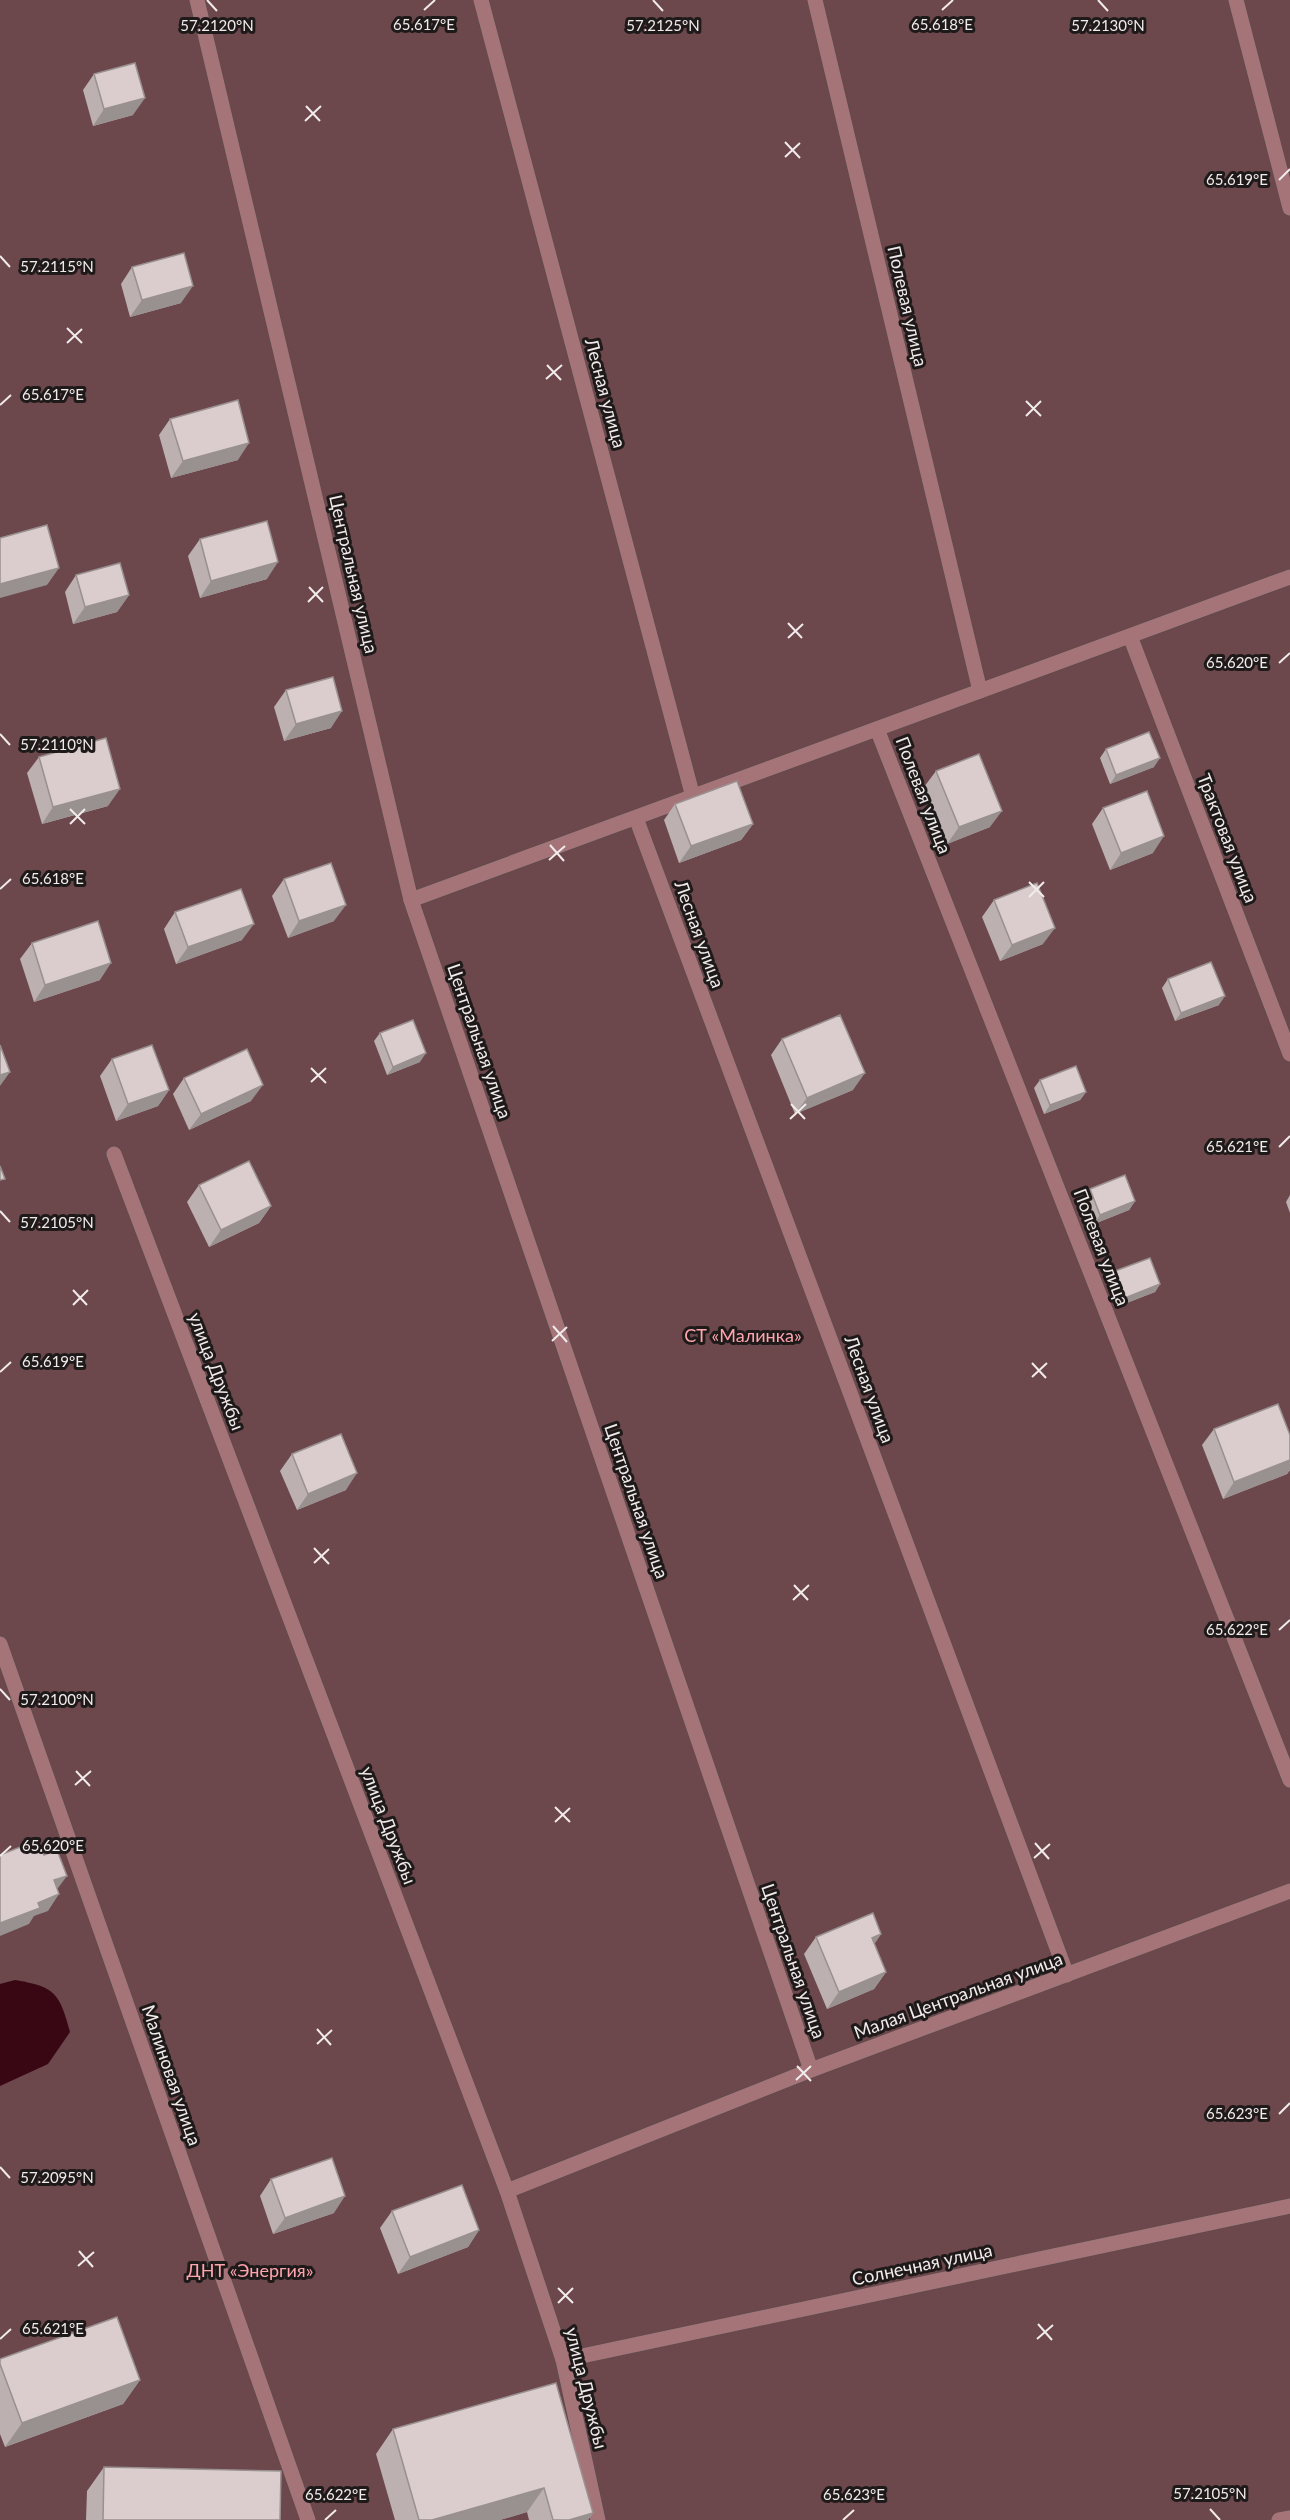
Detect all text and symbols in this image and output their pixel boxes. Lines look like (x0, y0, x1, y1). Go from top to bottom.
text: 65.617°E (393, 15, 455, 33)
text: 65.618°E (911, 15, 973, 33)
text: 57.2120°N (180, 16, 254, 34)
text: 57.2125°N (626, 16, 700, 34)
text: 57.2130°N (1071, 16, 1145, 34)
text: 65.619°E (1206, 170, 1268, 188)
street label: Полевая улица (883, 243, 933, 369)
text: 57.2115°N (20, 257, 94, 275)
street label: Лесная улица (581, 335, 631, 450)
text: 65.617°E (22, 385, 84, 403)
street label: Центральная улица (325, 493, 383, 655)
text: 65.620°E (1206, 653, 1268, 671)
street label: Полевая улица (892, 733, 956, 857)
text: 57.2110°N (20, 735, 94, 753)
street label: Трактовая улица (1193, 770, 1263, 906)
text: 65.618°E (22, 869, 84, 887)
street label: Лесная улица (670, 876, 730, 991)
street label: Центральная улица (443, 961, 517, 1121)
text: 65.621°E (1206, 1137, 1268, 1155)
street label: Полевая улица (1070, 1185, 1134, 1309)
text: 57.2105°N (20, 1213, 94, 1231)
street label: улица Дружбы (184, 1309, 250, 1433)
park label: CТ «Малинка» (684, 1324, 802, 1346)
street label: Лесная улица (840, 1331, 900, 1446)
text: 65.619°E (22, 1352, 84, 1370)
street label: Центральная улица (600, 1421, 674, 1581)
text: 65.622°E (1206, 1620, 1268, 1638)
text: 57.2100°N (20, 1690, 94, 1708)
street label: улица Дружбы (356, 1763, 422, 1887)
text: 65.620°E (22, 1836, 84, 1854)
street label: Центральная улица (757, 1881, 831, 2041)
street label: Малая Центральная улица (851, 1947, 1065, 2043)
street label: Малиновая улица (138, 2002, 206, 2148)
text: 65.623°E (1206, 2104, 1268, 2122)
text: 57.2095°N (20, 2168, 94, 2186)
street label: Солнечная улица (850, 2238, 994, 2290)
park label: ДНТ «Энергия» (187, 2259, 313, 2281)
text: 65.621°E (22, 2319, 84, 2337)
street label: улица Дружбы (561, 2325, 613, 2451)
text: 57.2105°N (1173, 2484, 1247, 2502)
text: 65.622°E (305, 2485, 367, 2503)
text: 65.623°E (823, 2485, 885, 2503)

